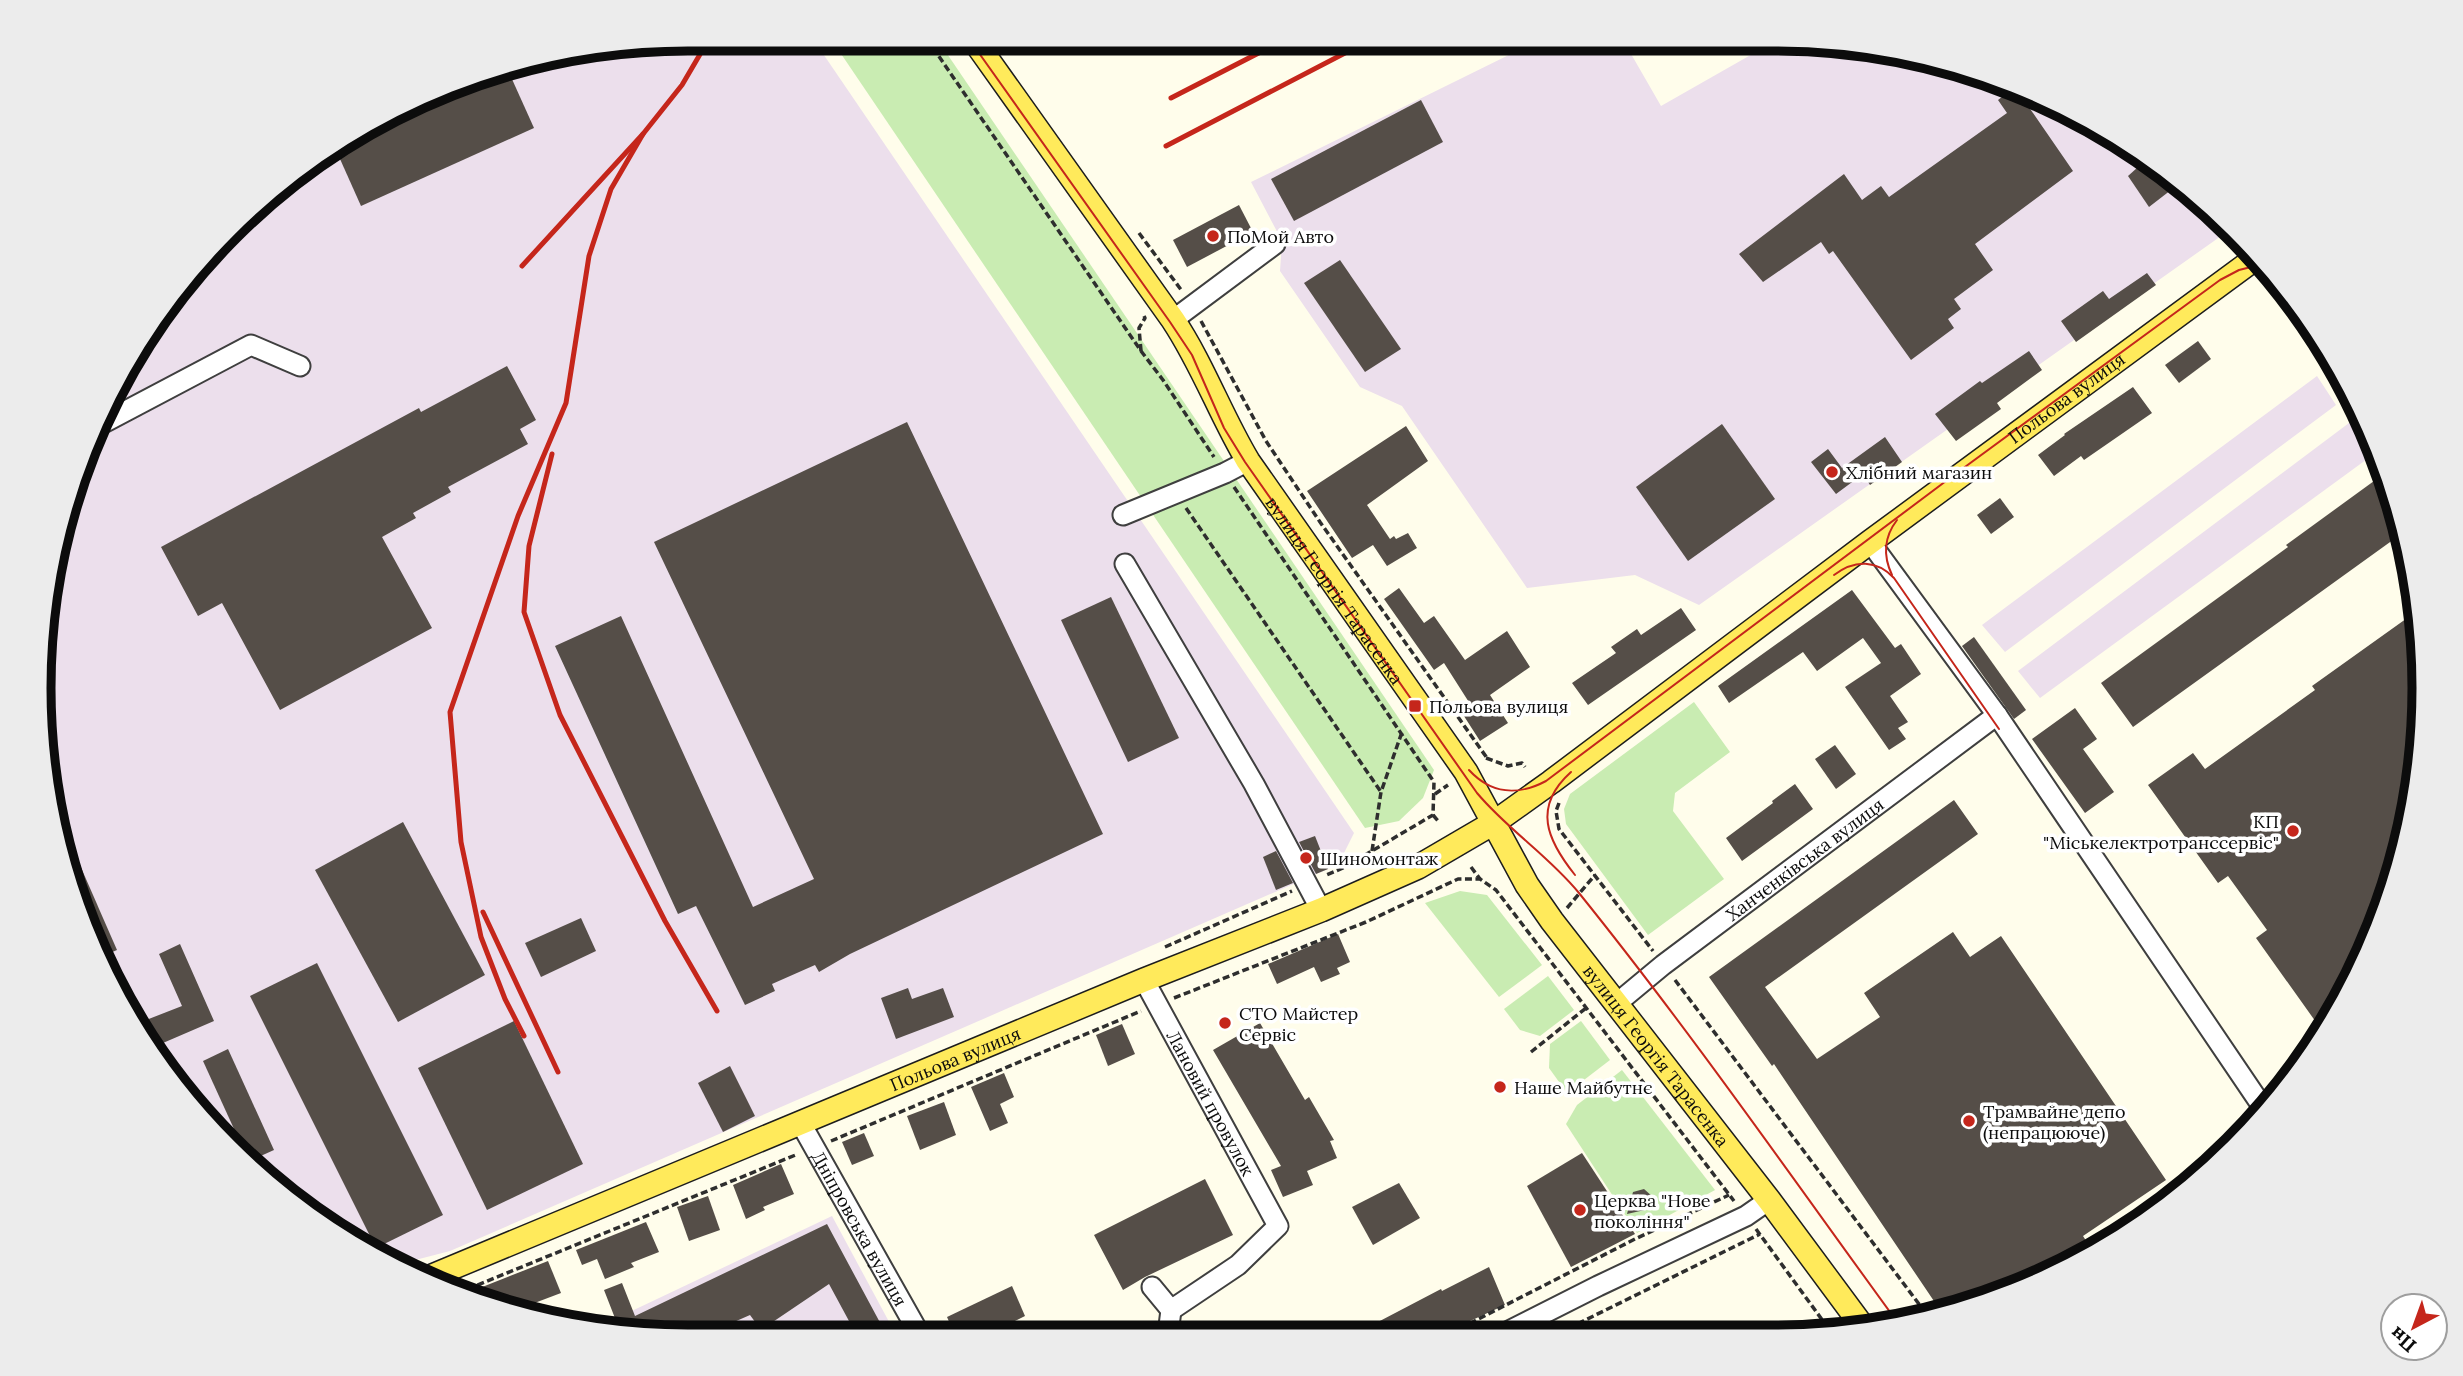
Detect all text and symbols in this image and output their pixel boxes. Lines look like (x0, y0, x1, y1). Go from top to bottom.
place label: ПоМой Авто (1227, 225, 1334, 248)
marker: ПоМой Авто (1205, 228, 1221, 244)
street label: Польова вулиця (2003, 347, 2129, 448)
place label: Хлібний магазин (1846, 461, 1992, 484)
marker: Хлібний магазин (1824, 464, 1840, 480)
street label: вулиця Георгія Тарасенка (1261, 492, 1409, 689)
place label: Польова вулиця (1429, 695, 1568, 718)
marker: Польова вулиця (1407, 698, 1423, 714)
street label: Ханченківська вулиця (1721, 792, 1888, 926)
place label: КП "Міськелектротранссервіс" (2043, 810, 2279, 854)
marker: КП "Міськелектротранссервіс" (2285, 823, 2301, 839)
place label: Шиномонтаж (1320, 847, 1438, 870)
marker: Шиномонтаж (1298, 850, 1314, 866)
street label: вулиця Георгія Тарасенка (1578, 960, 1735, 1151)
place label: СТО Майстер Сервіс (1239, 1002, 1358, 1046)
marker: СТО Майстер Сервіс (1217, 1015, 1233, 1031)
street label: Польова вулиця (886, 1021, 1024, 1096)
street label: Лановий провулок (1162, 1026, 1260, 1180)
place label: Наше Майбутнє (1514, 1076, 1653, 1099)
marker: Наше Майбутнє (1492, 1079, 1508, 1095)
place label: Трамвайне депо (непрацююче) (1983, 1100, 2125, 1144)
marker: Трамвайне депо (непрацююче) (1961, 1113, 1977, 1129)
street label: Дніпровська вулиця (807, 1147, 913, 1310)
place label: Церква "Нове покоління" (1594, 1189, 1711, 1233)
marker: Церква "Нове покоління" (1572, 1202, 1588, 1218)
north arrow (2379, 1292, 2449, 1362)
text: Пн (2385, 1322, 2421, 1358)

